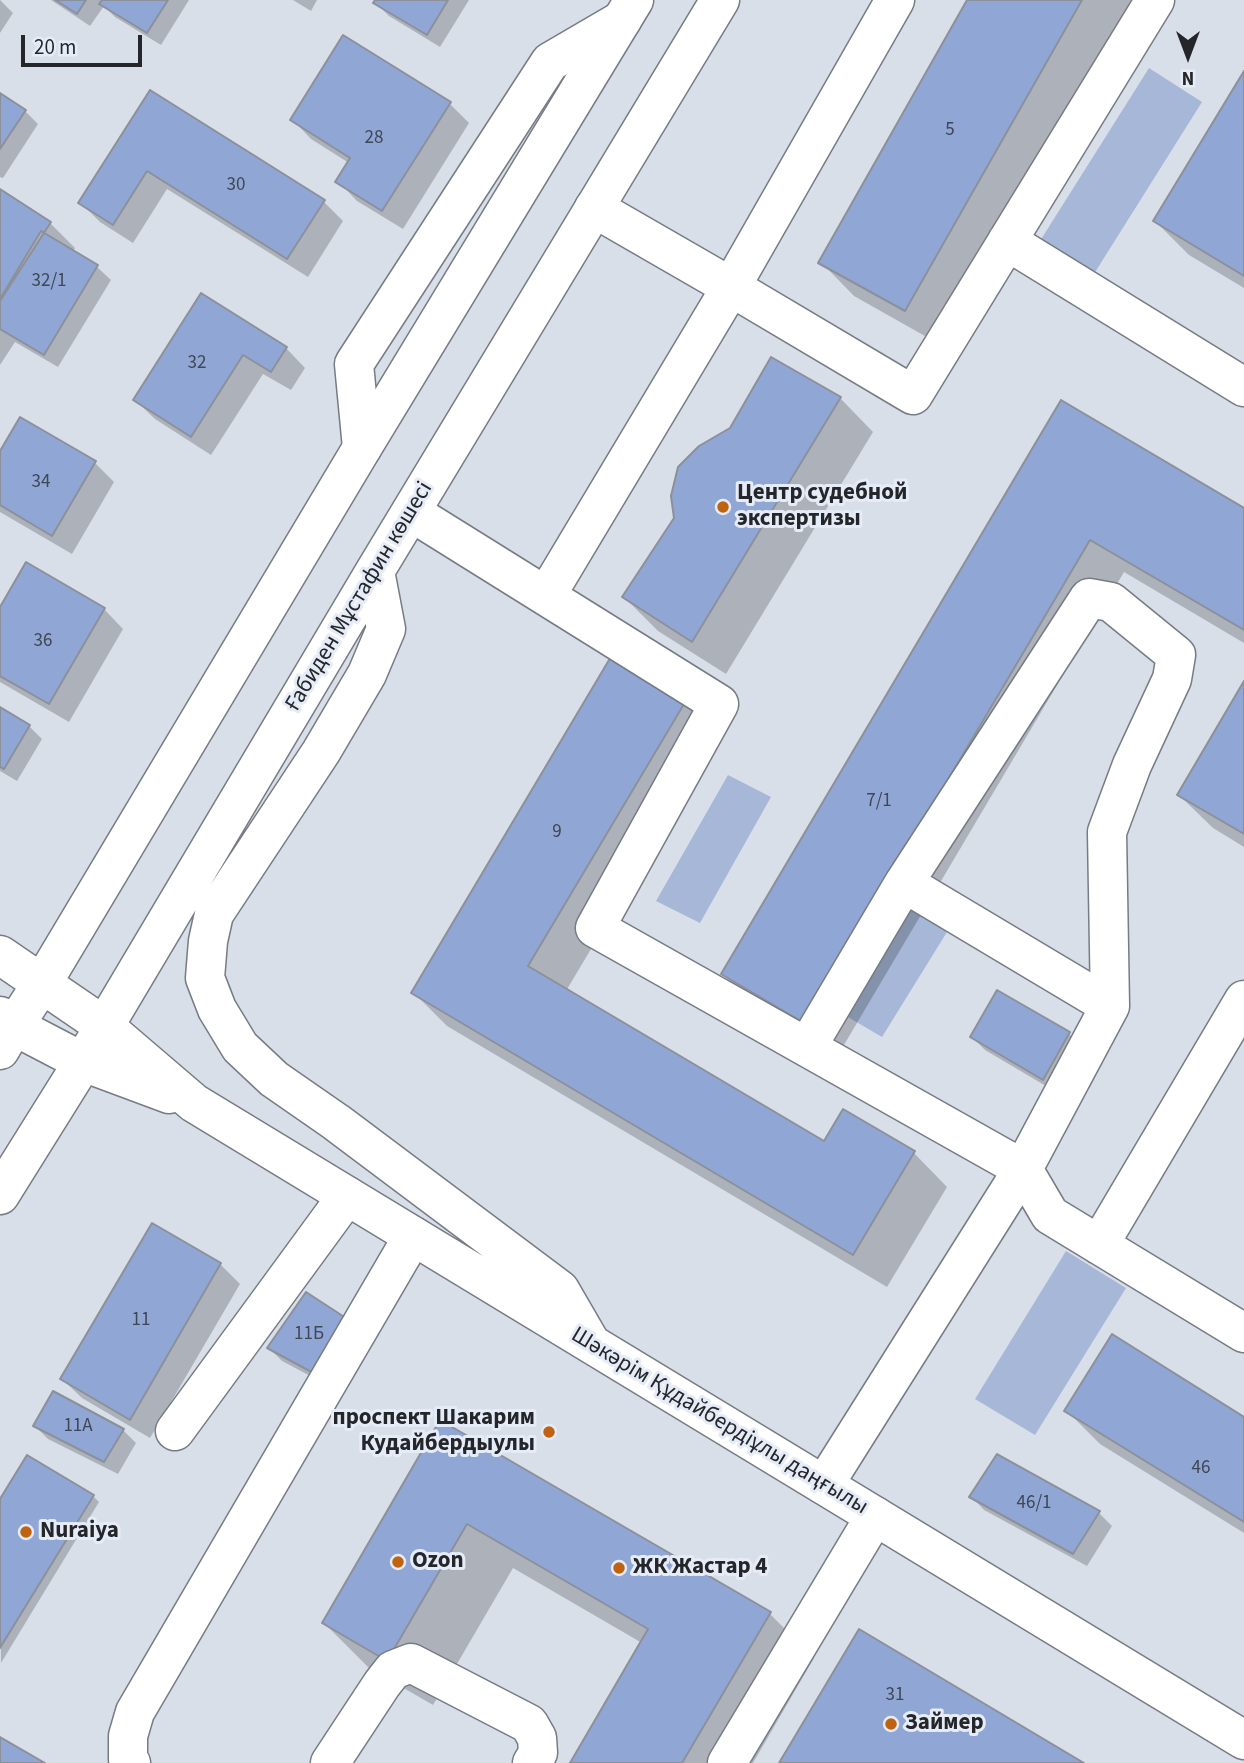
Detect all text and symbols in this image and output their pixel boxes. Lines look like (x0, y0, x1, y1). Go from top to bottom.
scale bar (24, 21, 145, 65)
north arrow (1153, 21, 1223, 91)
text: 20 m (34, 32, 76, 62)
text: N (1182, 64, 1194, 91)
house number: 5 (945, 120, 955, 142)
house number: 28 (365, 128, 383, 150)
house number: 30 (227, 175, 245, 197)
house number: 32/1 (32, 271, 66, 293)
house number: 32 (188, 353, 206, 375)
house number: 34 (32, 472, 50, 494)
street label: Ғабиден Мұстафин көшесі (280, 477, 440, 717)
place label: Центр судебной экспертизы (737, 480, 907, 534)
marker: Центр судебной экспертизы (715, 499, 731, 515)
house number: 36 (34, 631, 52, 653)
house number: 7/1 (866, 791, 892, 813)
house number: 9 (552, 822, 562, 844)
house number: 11 (132, 1310, 150, 1332)
street label: Шәкәрім Құдайбердіұлы даңғылы (565, 1322, 873, 1522)
house number: 11Б (294, 1324, 324, 1346)
place label: проспект Шaкaрим Кудайбердыулы (332, 1405, 535, 1459)
house number: 11А (63, 1416, 93, 1438)
marker: проспект Шaкaрим Кудайбердыулы (541, 1424, 557, 1440)
house number: 46 (1192, 1458, 1210, 1480)
house number: 46/1 (1017, 1493, 1051, 1515)
place label: Nuraiya (40, 1518, 119, 1546)
marker: Nuraiya (18, 1524, 34, 1540)
place label: Ozon (412, 1548, 464, 1576)
marker: Ozon (390, 1554, 406, 1570)
place label: ЖК Жастар 4 (633, 1554, 767, 1582)
marker: ЖК Жастар 4 (611, 1560, 627, 1576)
house number: 31 (886, 1685, 904, 1707)
place label: Займер (905, 1710, 984, 1738)
marker: Займер (883, 1716, 899, 1732)

